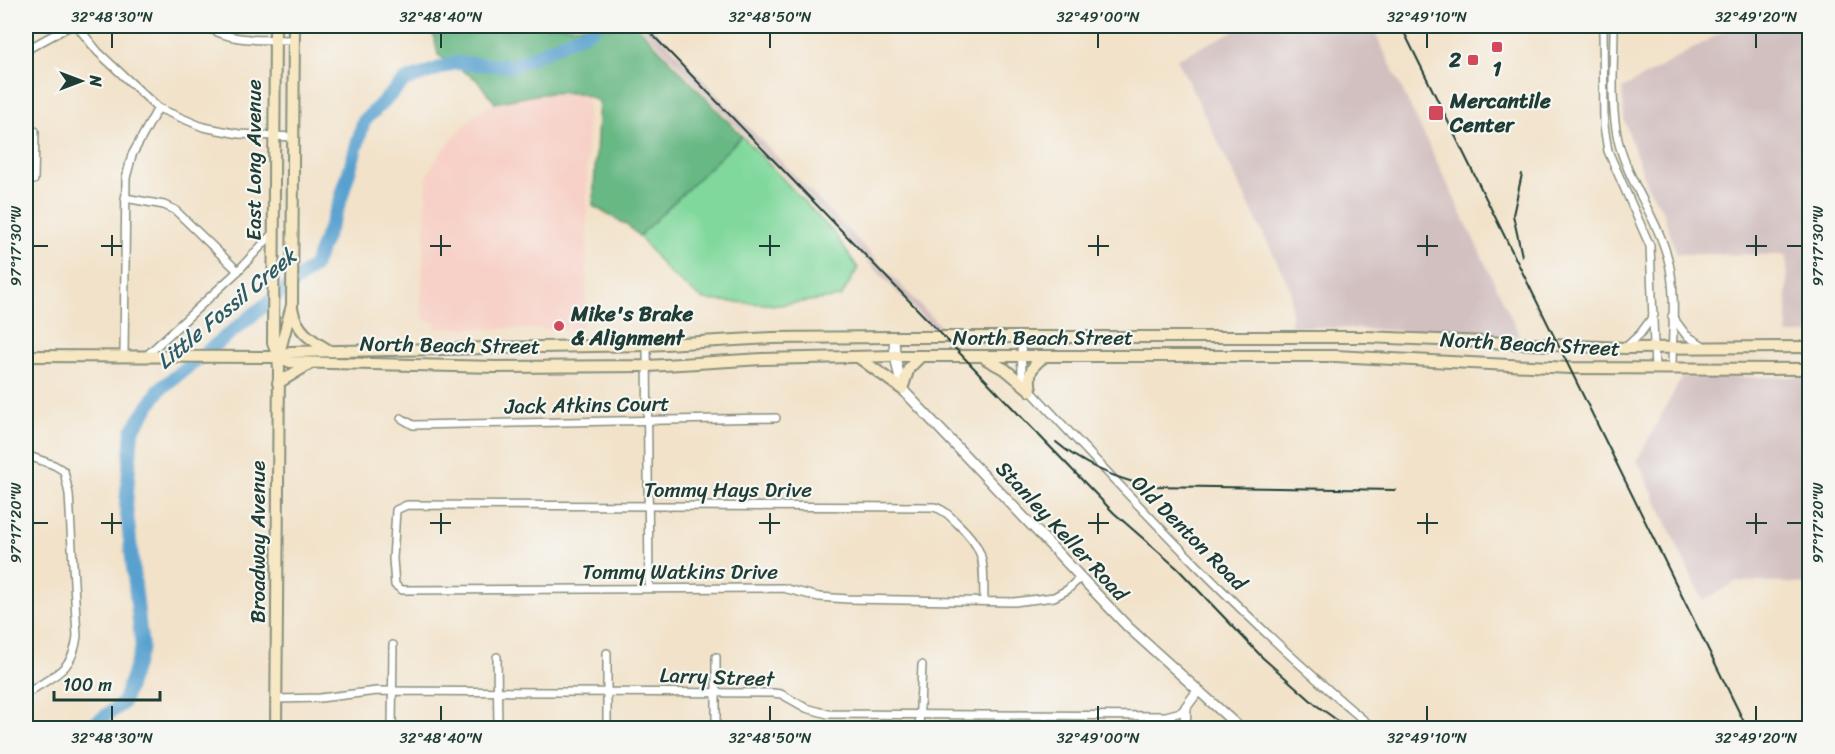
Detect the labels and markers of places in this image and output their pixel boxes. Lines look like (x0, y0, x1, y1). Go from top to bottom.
marker: 1 (1490, 40, 1504, 54)
place label: 2 (1448, 41, 1461, 79)
place label: 1 (1492, 50, 1502, 88)
marker: 2 (1466, 53, 1480, 67)
place label: Mercantile Center (1449, 82, 1551, 144)
marker: Mercantile Center (1427, 104, 1445, 122)
place label: Mike's Brake & Alignment (570, 295, 693, 357)
marker: Mike's Brake & Alignment (552, 319, 566, 333)

